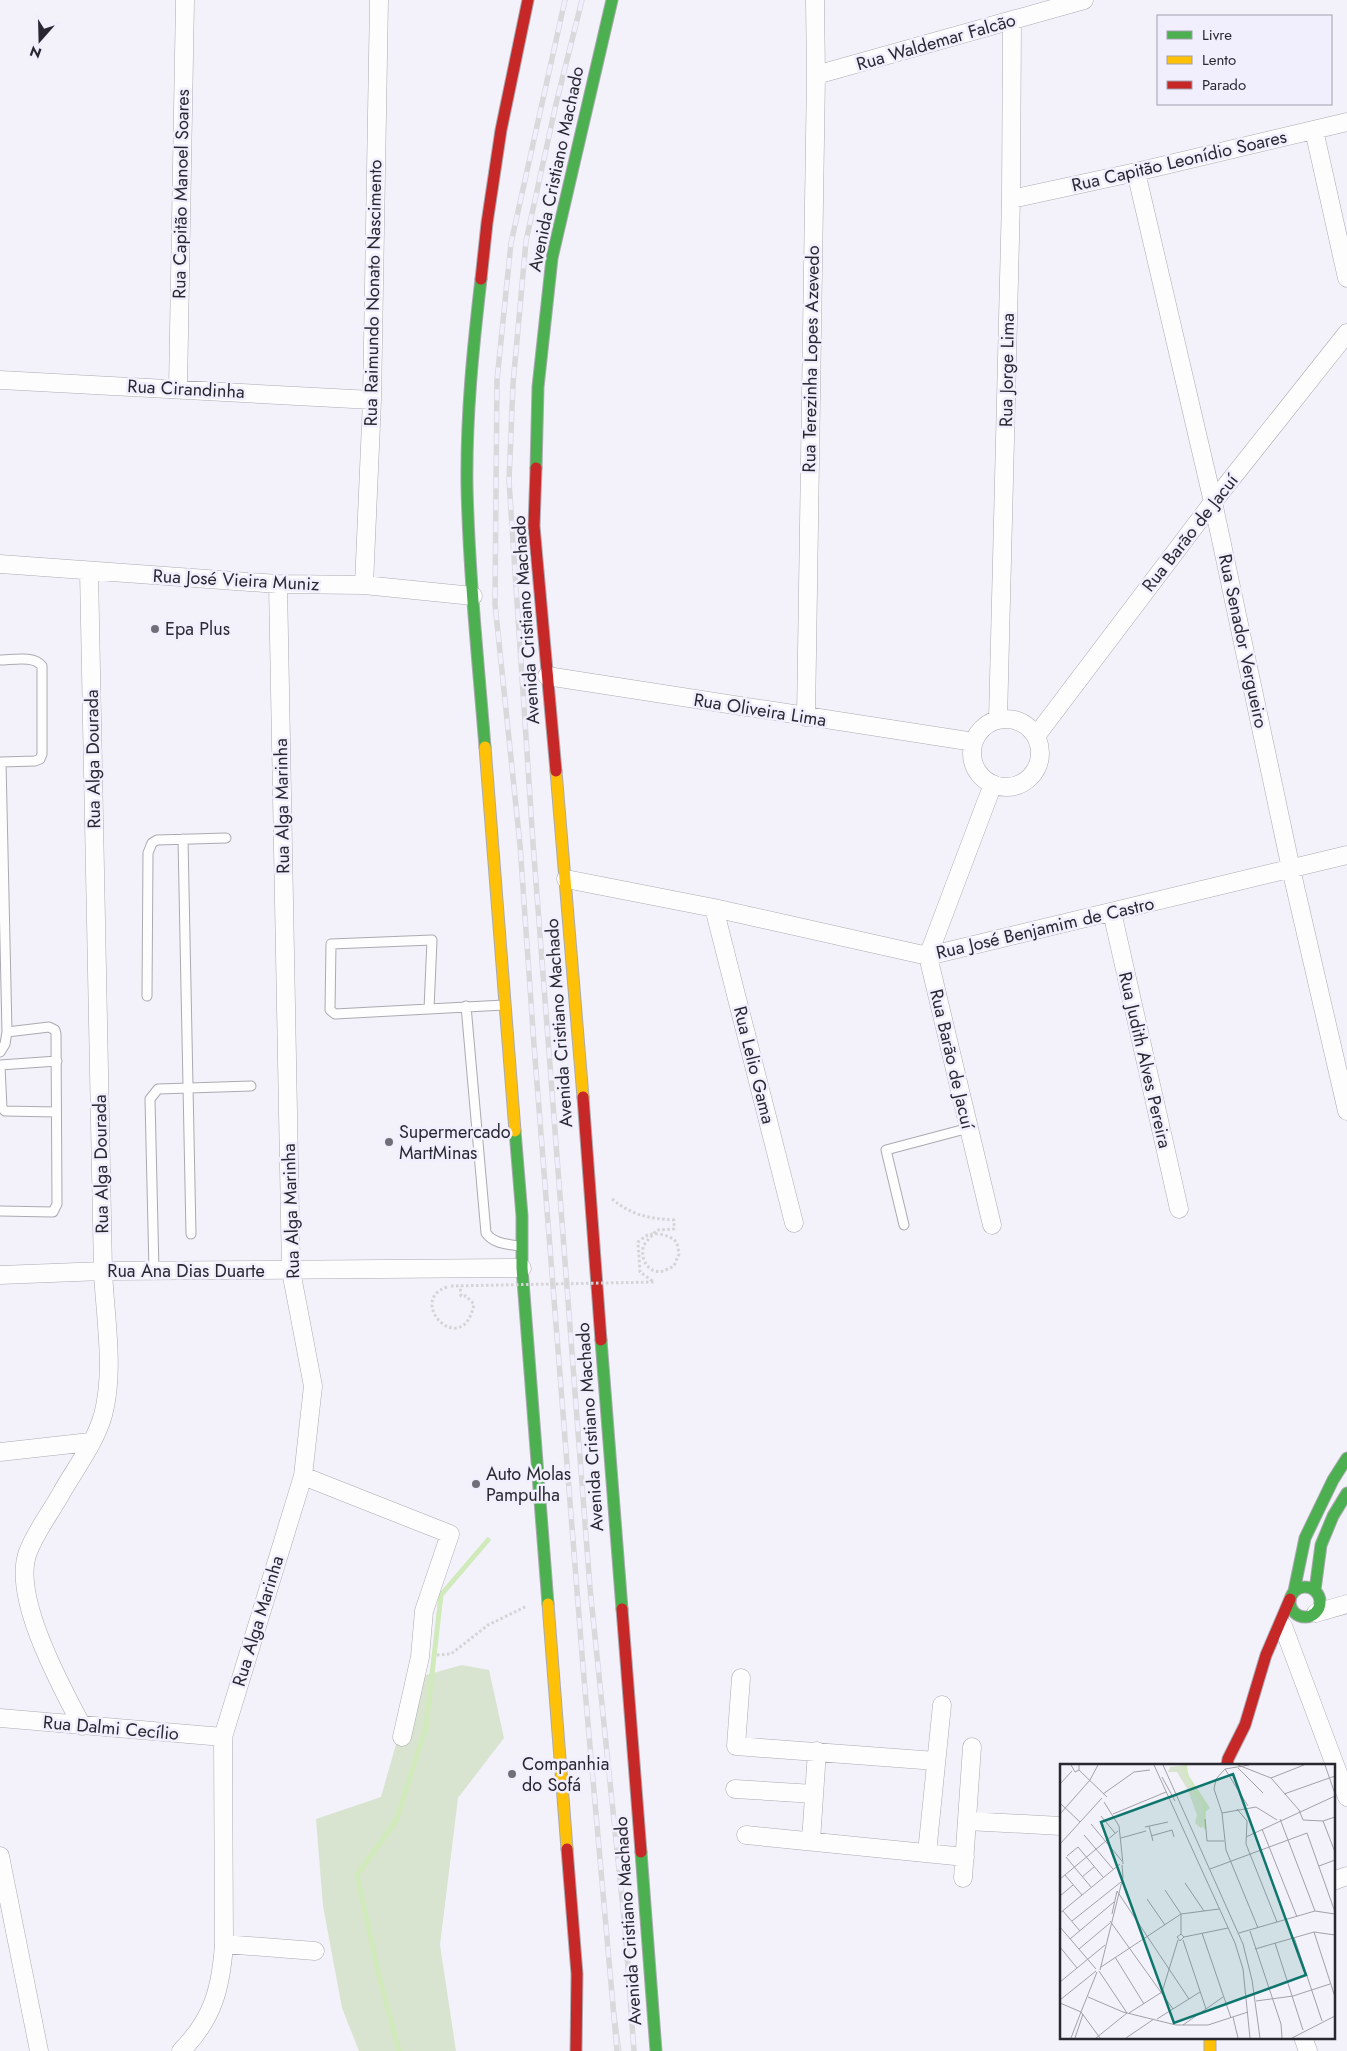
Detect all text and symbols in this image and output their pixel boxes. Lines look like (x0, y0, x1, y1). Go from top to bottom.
street label: Rua Waldemar Falcão (853, 7, 1019, 77)
north arrow (15, 15, 65, 65)
legend (1157, 15, 1332, 105)
text: Livre (1202, 24, 1232, 46)
text: N (27, 41, 44, 64)
text: Lento (1202, 49, 1236, 71)
street label: Avenida Cristiano Machado (522, 64, 590, 274)
text: Parado (1202, 74, 1246, 96)
street label: Rua Capitão Manoel Soares (166, 89, 196, 299)
street label: Rua Capitão Leonídio Soares (1069, 124, 1289, 198)
street label: Rua Raimundo Nonato Nascimento (358, 159, 388, 427)
street label: Rua Terezinha Lopes Azevedo (796, 245, 826, 473)
street label: Rua Jorge Lima (993, 313, 1021, 427)
street label: Rua Cirandinha (127, 373, 245, 405)
street label: Rua Barão de Jacuí (1136, 468, 1245, 597)
street label: Avenida Cristiano Machado (506, 515, 546, 725)
street label: Rua Senador Vergueiro (1212, 551, 1274, 731)
street label: Rua José Vieira Muniz (152, 563, 321, 597)
place label: Epa Plus (165, 616, 230, 642)
marker: Epa Plus (149, 623, 161, 635)
street label: Rua Oliveira Lima (692, 687, 828, 733)
street label: Rua Alga Dourada (79, 689, 107, 829)
street label: Rua Alga Marinha (268, 738, 296, 874)
street label: Rua José Benjamim de Castro (933, 890, 1157, 966)
street label: Avenida Cristiano Machado (539, 918, 579, 1128)
street label: Rua Judith Alves Pereira (1112, 969, 1178, 1151)
street label: Rua Barão de Jacuí (923, 986, 981, 1133)
street label: Rua Lelio Gama (727, 1003, 781, 1127)
street label: Rua Alga Dourada (87, 1094, 115, 1234)
place label: Supermercado MartMinas (399, 1119, 511, 1166)
marker: Supermercado MartMinas (383, 1136, 395, 1148)
street label: Rua Alga Marinha (276, 1143, 306, 1279)
street label: Rua Ana Dias Duarte (107, 1258, 265, 1284)
street label: Avenida Cristiano Machado (570, 1322, 610, 1532)
place label: Auto Molas Pampulha (486, 1461, 571, 1508)
marker: Auto Molas Pampulha (470, 1478, 482, 1490)
street label: Rua Alga Marinha (226, 1552, 290, 1690)
street label: Rua Dalmi Cecílio (42, 1709, 180, 1747)
place label: Companhia do Sofá (522, 1751, 609, 1798)
inset map (1060, 1764, 1334, 2038)
marker: Companhia do Sofá (506, 1768, 518, 1780)
street label: Avenida Cristiano Machado (608, 1816, 648, 2026)

